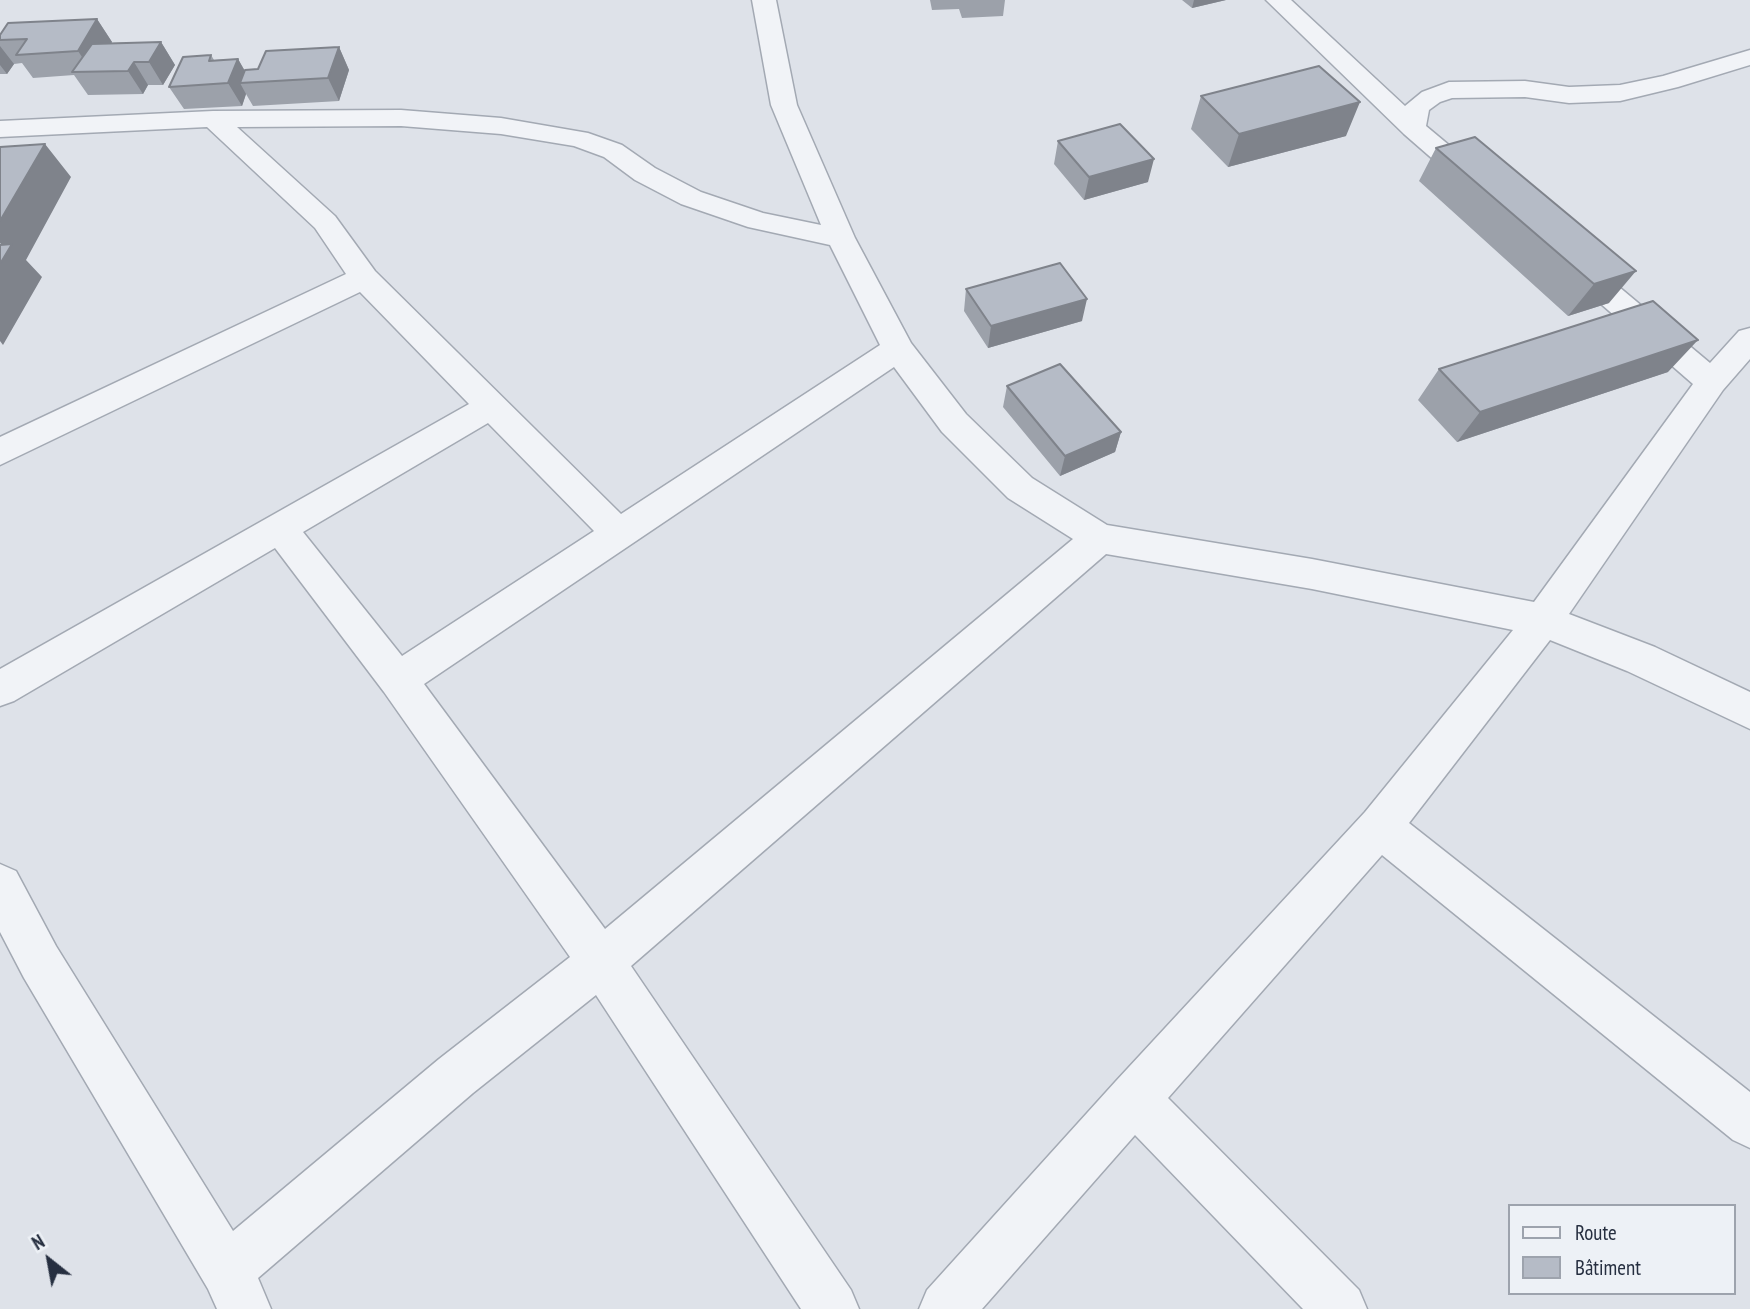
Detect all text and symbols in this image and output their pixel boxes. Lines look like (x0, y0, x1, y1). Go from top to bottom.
legend (1508, 1204, 1736, 1295)
text: Route (1575, 1219, 1617, 1246)
north arrow (14, 1225, 84, 1295)
text: N (28, 1229, 49, 1255)
text: Bâtiment (1575, 1254, 1641, 1281)

